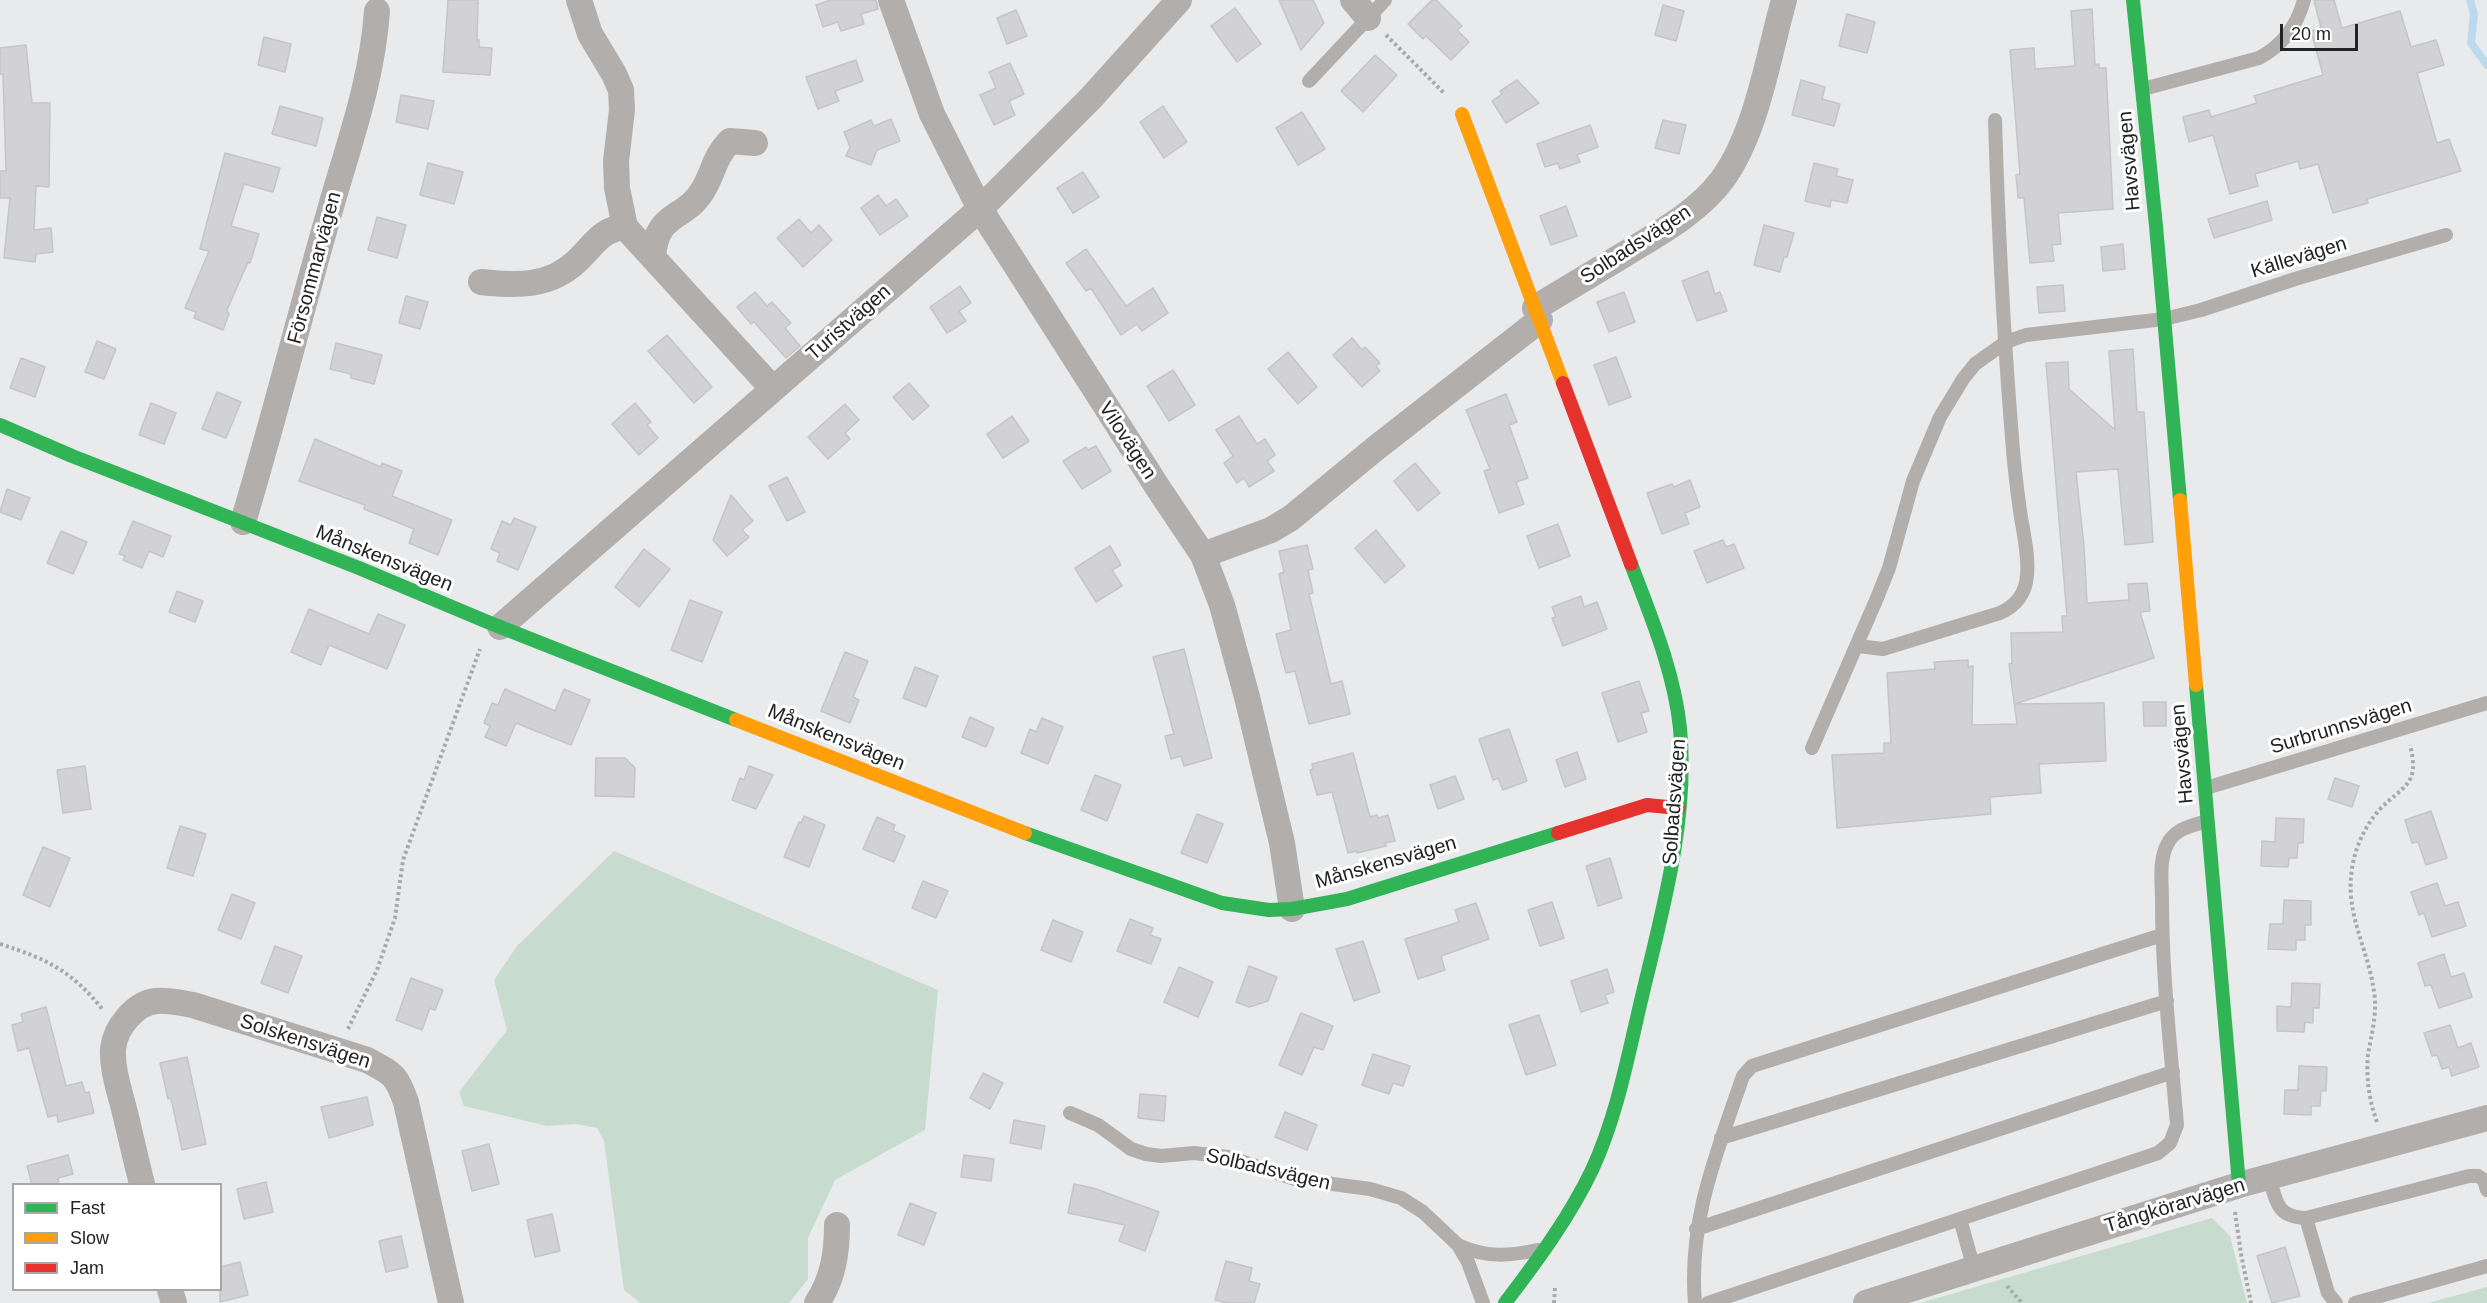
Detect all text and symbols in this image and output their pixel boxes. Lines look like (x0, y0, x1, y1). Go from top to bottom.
scale bar (2283, 12, 2361, 50)
text: 20 m (2291, 24, 2331, 44)
street label: Havsvägen (2114, 110, 2146, 212)
street label: Försommarvägen (283, 189, 347, 347)
street label: Solbadsvägen (1576, 200, 1696, 290)
street label: Källevägen (2248, 232, 2350, 284)
street label: Turistvägen (802, 280, 896, 366)
street label: Vilovägen (1093, 398, 1161, 484)
street label: Månskensvägen (312, 521, 456, 597)
street label: Surbrunnsvägen (2267, 694, 2415, 760)
street label: Månskensvägen (764, 700, 908, 776)
street label: Havsvägen (2167, 703, 2199, 805)
street label: Solbadsvägen (1659, 738, 1691, 866)
street label: Månskensvägen (1313, 831, 1459, 895)
street label: Solskensvägen (237, 1010, 373, 1074)
street label: Solbadsvägen (1204, 1144, 1332, 1196)
street label: Tångkörarvägen (2102, 1173, 2248, 1239)
legend (12, 1183, 222, 1291)
text: Fast (70, 1198, 105, 1218)
text: Slow (70, 1228, 109, 1248)
text: Jam (70, 1258, 104, 1278)

